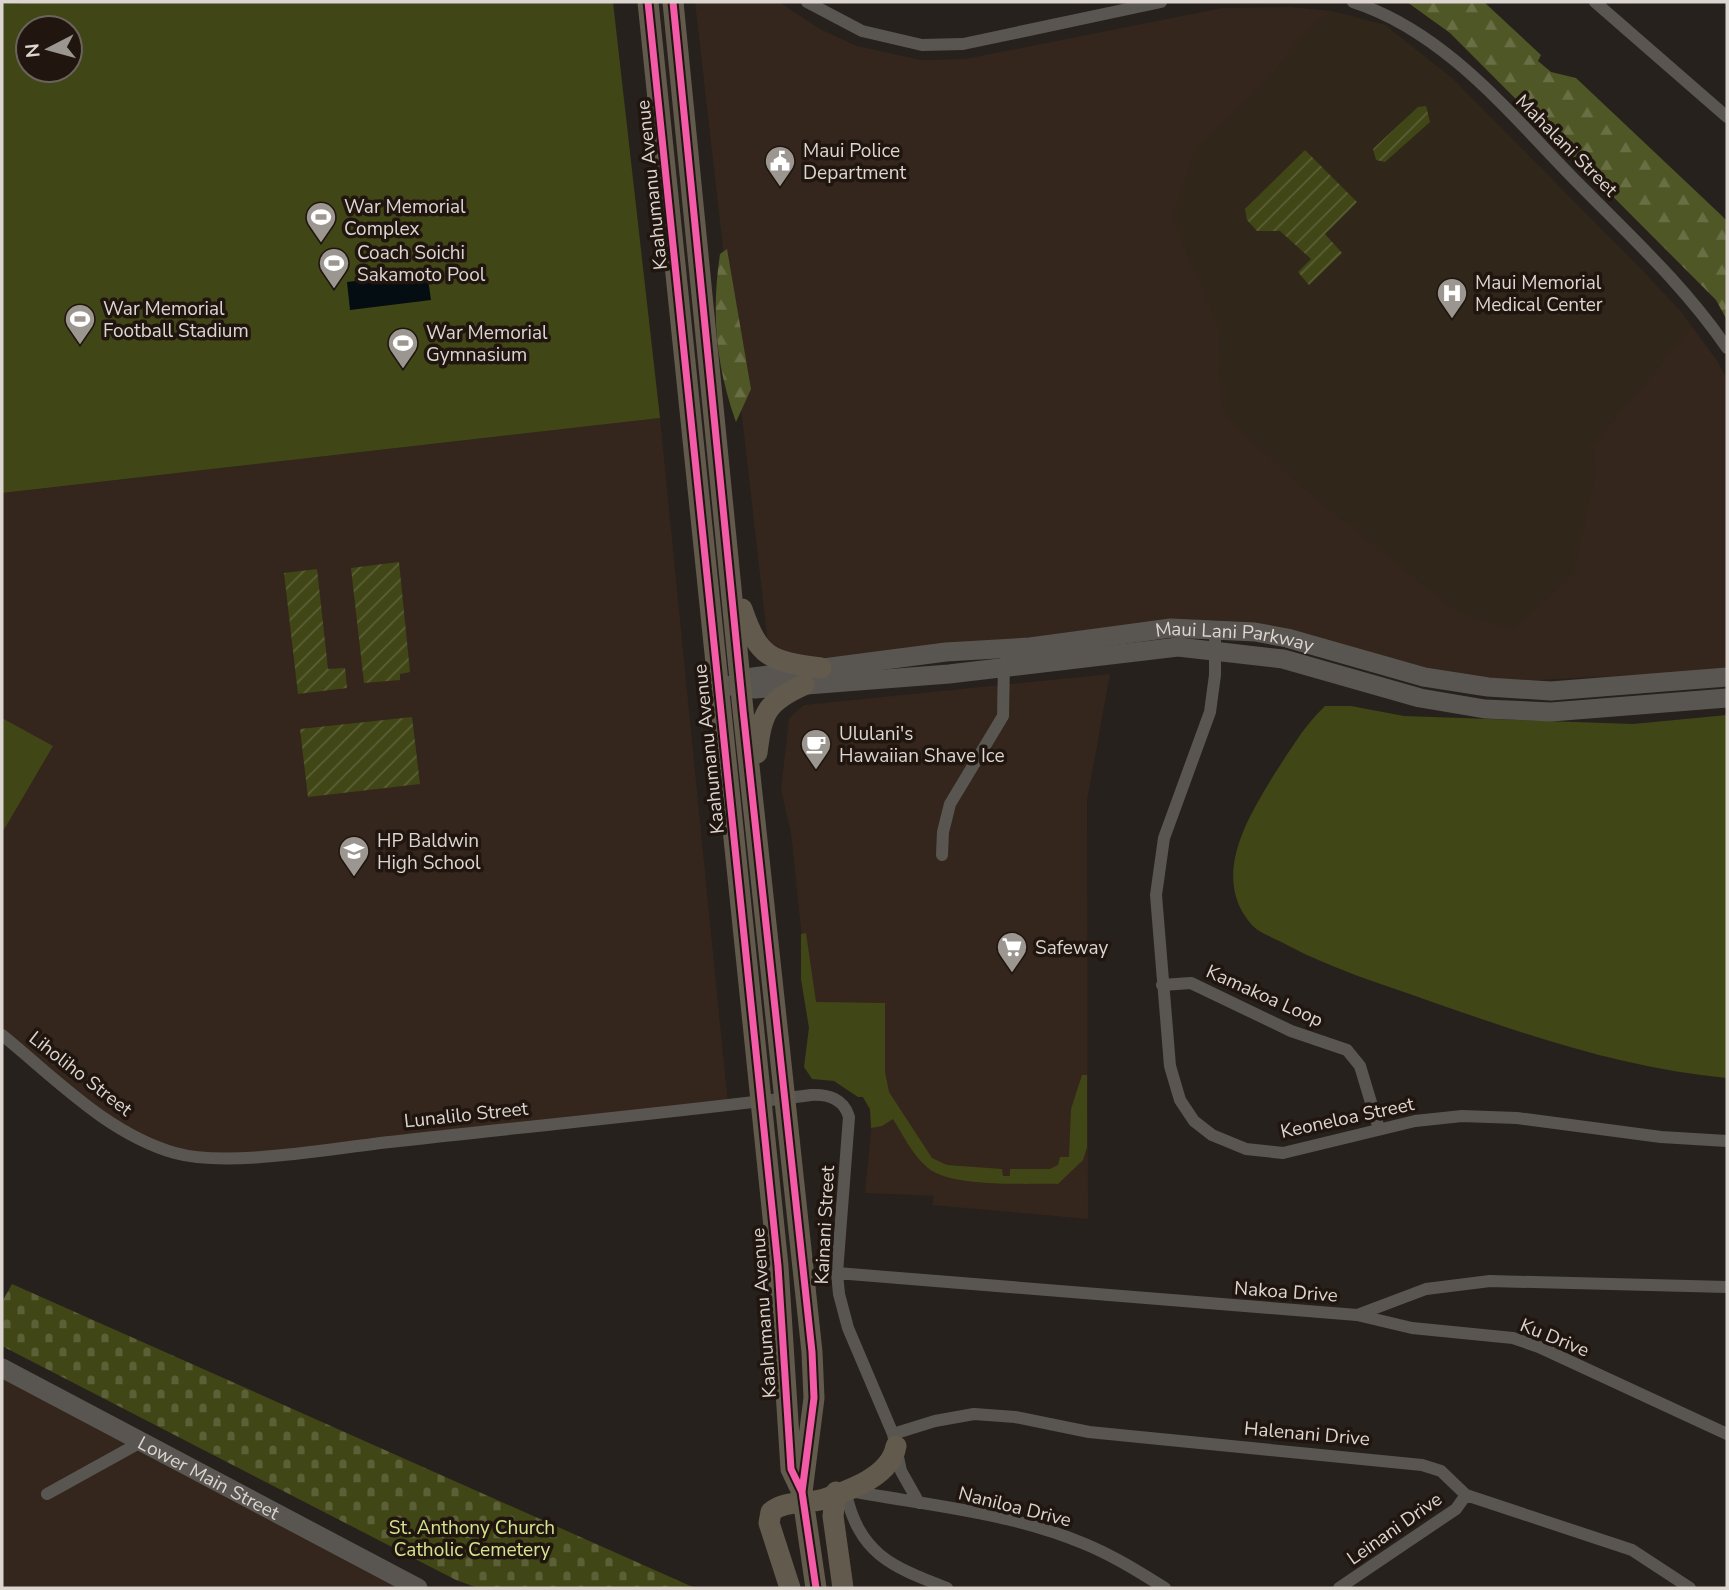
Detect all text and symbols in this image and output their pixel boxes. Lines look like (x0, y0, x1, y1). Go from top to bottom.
north arrow (14, 14, 84, 84)
text: N (19, 42, 47, 59)
street label: Mahalani Street (1509, 89, 1623, 203)
street label: Kaahumanu Avenue (630, 99, 674, 271)
place label: Maui Police Department (803, 138, 906, 186)
public building icon: Maui Police Department (763, 144, 797, 188)
place label: War Memorial Complex (344, 194, 466, 242)
sports icon: War Memorial Complex (304, 200, 338, 244)
place label: Coach Soichi Sakamoto Pool (357, 240, 486, 288)
sports icon: Coach Soichi Sakamoto Pool (317, 246, 351, 290)
place label: Maui Memorial Medical Center (1475, 270, 1603, 318)
hospital icon: Maui Memorial Medical Center (1435, 276, 1469, 320)
place label: War Memorial Football Stadium (103, 296, 249, 344)
sports icon: War Memorial Football Stadium (63, 302, 97, 346)
place label: War Memorial Gymnasium (426, 320, 548, 368)
sports icon: War Memorial Gymnasium (386, 326, 420, 370)
street label: Maui Lani Parkway (1154, 616, 1317, 659)
street label: Kaahumanu Avenue (687, 663, 731, 835)
place label: Ululani's Hawaiian Shave Ice (839, 721, 1005, 769)
cafe icon: Ululani's Hawaiian Shave Ice (799, 727, 833, 771)
place label: HP Baldwin High School (377, 828, 481, 876)
school or university icon: HP Baldwin High School (337, 834, 371, 878)
supermarket icon: Safeway (995, 930, 1029, 974)
place label: Safeway (1035, 935, 1109, 961)
street label: Kamakoa Loop (1202, 959, 1327, 1033)
street label: Liholiho Street (23, 1025, 138, 1122)
street label: Keoneloa Street (1278, 1091, 1417, 1145)
street label: Lunalilo Street (403, 1096, 530, 1134)
street label: Kainani Street (809, 1165, 841, 1285)
street label: Kaahumanu Avenue (745, 1227, 783, 1399)
street label: Nakoa Drive (1233, 1275, 1339, 1309)
street label: Ku Drive (1516, 1312, 1593, 1364)
street label: Halenani Drive (1243, 1416, 1371, 1452)
street label: Lower Main Street (133, 1430, 284, 1527)
street label: Naniloa Drive (956, 1480, 1074, 1534)
street label: Leinani Drive (1342, 1486, 1447, 1571)
park label: St. Anthony Church Catholic Cemetery (389, 1515, 555, 1563)

